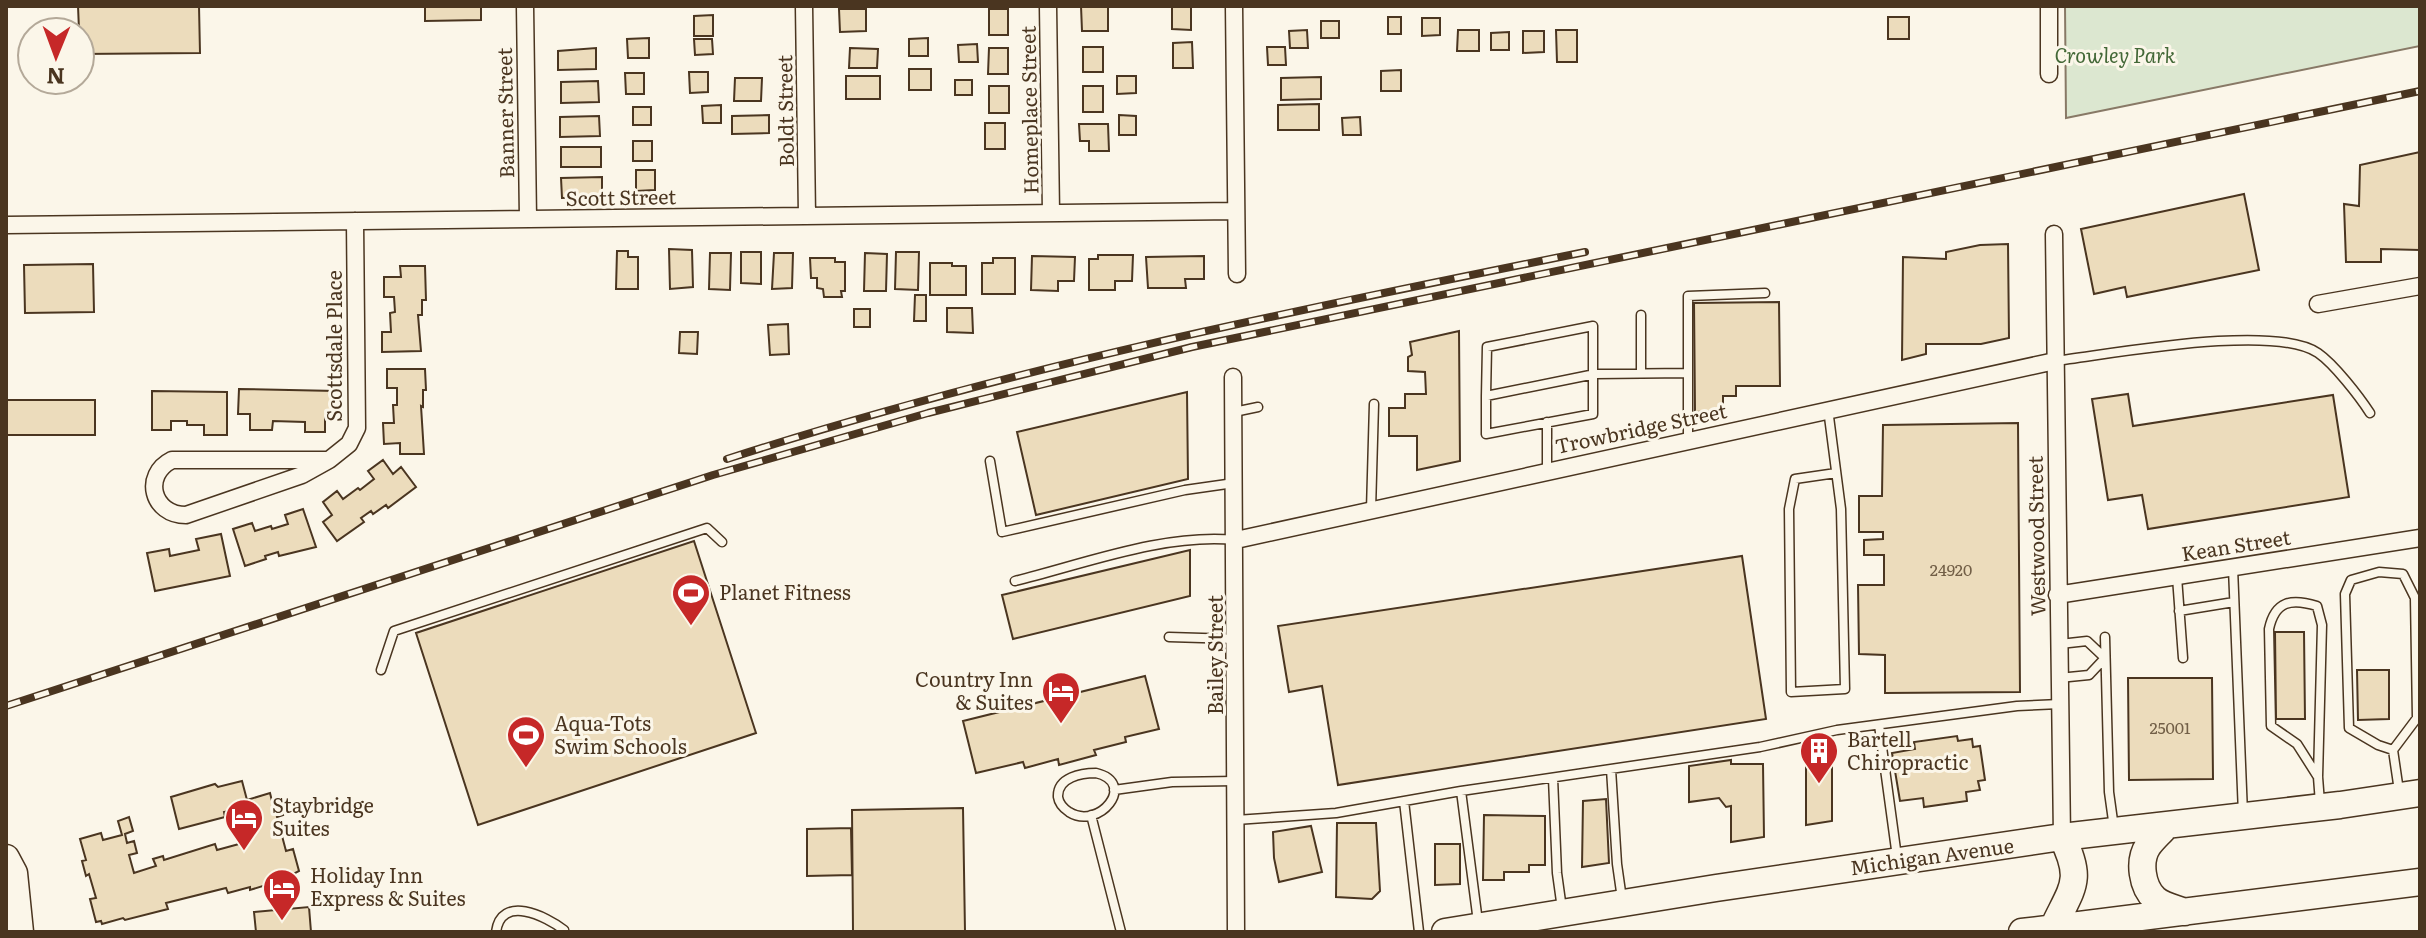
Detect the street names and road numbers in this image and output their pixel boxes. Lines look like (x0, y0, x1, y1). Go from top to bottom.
street label: Homeplace Street (1012, 26, 1044, 195)
street label: Banner Street (488, 47, 520, 179)
street label: Boldt Street (768, 55, 800, 168)
street label: Scott Street (565, 180, 677, 212)
street label: Scottsdale Place (318, 270, 348, 422)
street label: Trowbridge Street (1552, 394, 1729, 460)
street label: Westwood Street (2019, 456, 2051, 616)
street label: Kean Street (2179, 521, 2292, 567)
street label: Bailey Street (1199, 595, 1229, 715)
street label: Michigan Avenue (1848, 829, 2016, 881)

